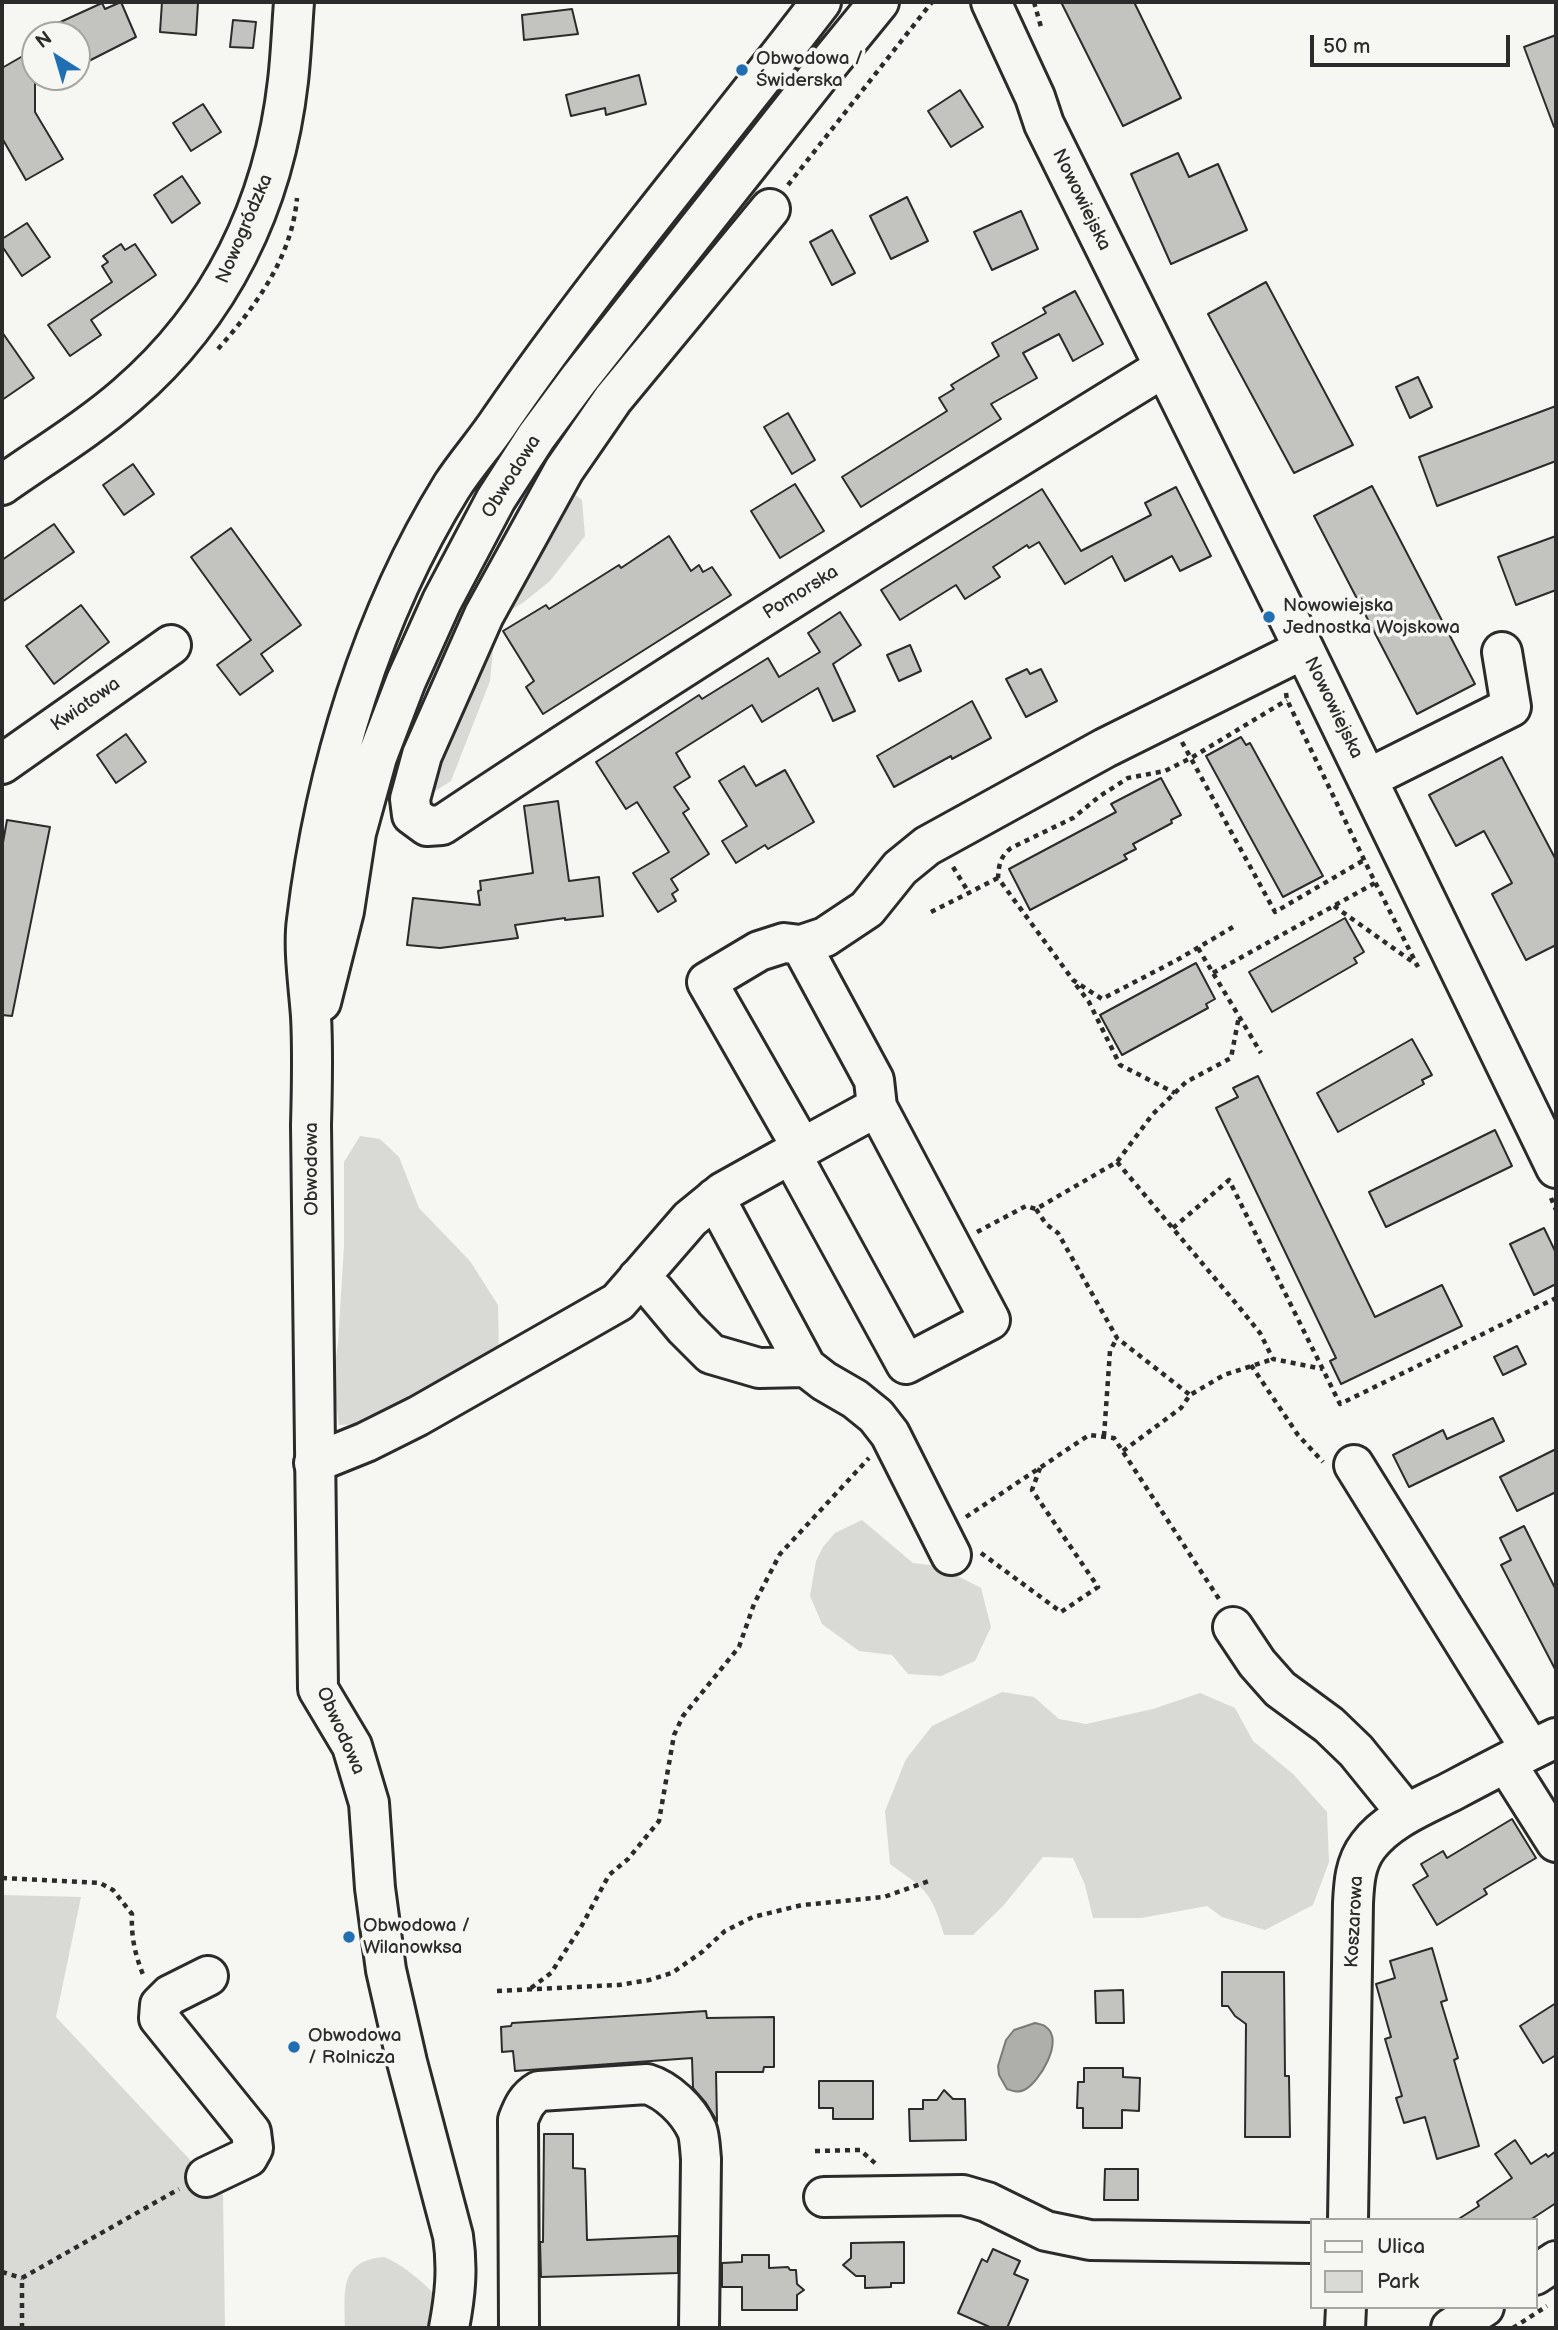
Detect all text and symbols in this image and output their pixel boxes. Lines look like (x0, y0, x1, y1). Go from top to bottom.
north arrow (21, 21, 91, 91)
scale bar (1313, 21, 1512, 65)
text: N (32, 27, 57, 54)
text: 50 m (1323, 34, 1370, 59)
place label: Obwodowa / Świderska (756, 48, 863, 92)
marker: Obwodowa / Świderska (734, 62, 750, 78)
street label: Nowowiejska (1047, 145, 1115, 255)
street label: Nowogródzka (212, 171, 278, 287)
street label: Obwodowa (478, 431, 546, 523)
street label: Pomorska (759, 561, 843, 625)
place label: Nowowiejska Jednostka Wojskowa (1283, 595, 1460, 639)
marker: Nowowiejska Jednostka Wojskowa (1261, 609, 1277, 625)
street label: Nowowiejska (1299, 653, 1367, 763)
street label: Kwiatowa (47, 673, 125, 737)
street label: Obwodowa (301, 1122, 323, 1216)
street label: Obwodowa (311, 1684, 369, 1778)
street label: Koszarowa (1341, 1875, 1369, 1969)
place label: Obwodowa / Wilanowksa (363, 1915, 470, 1959)
marker: Obwodowa / Wilanowksa (341, 1929, 357, 1945)
place label: Obwodowa / Rolnicza (308, 2025, 401, 2069)
marker: Obwodowa / Rolnicza (286, 2039, 302, 2055)
legend (1310, 2218, 1537, 2309)
text: Ulica (1377, 2234, 1425, 2259)
text: Park (1377, 2269, 1419, 2294)

